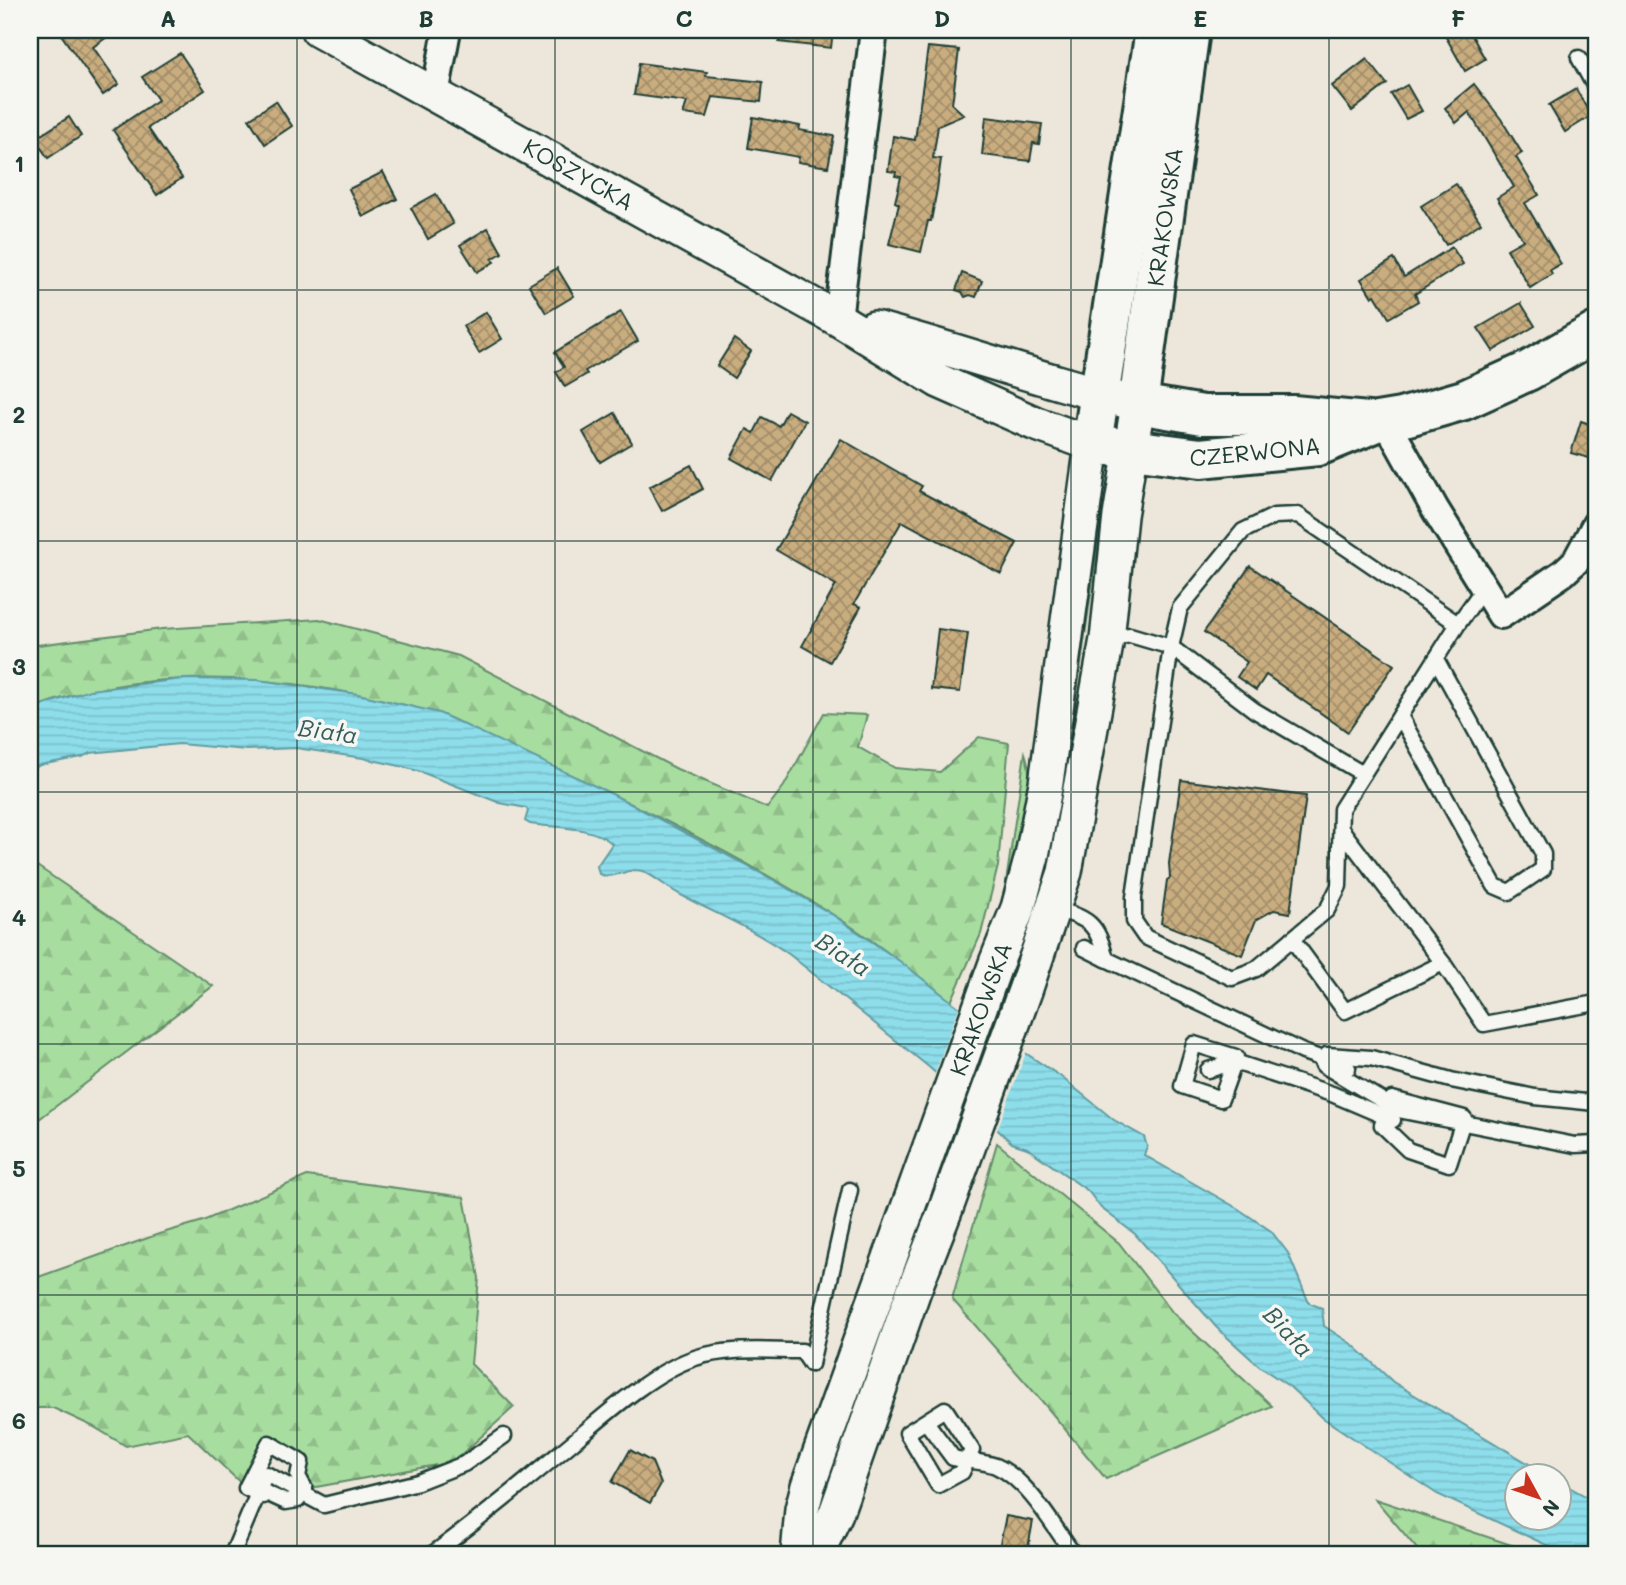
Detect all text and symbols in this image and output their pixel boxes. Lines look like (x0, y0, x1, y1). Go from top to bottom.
text: A (160, 3, 176, 33)
text: B (418, 3, 434, 33)
text: C (675, 3, 693, 33)
text: D (934, 3, 950, 33)
text: E (1193, 3, 1207, 33)
text: F (1451, 3, 1465, 33)
street label: KOSZYCKA (518, 131, 640, 217)
street label: KRAKOWSKA (1139, 146, 1189, 288)
text: 1 (14, 148, 24, 178)
text: 2 (13, 399, 25, 429)
street label: CZERWONA (1188, 430, 1322, 473)
text: 3 (12, 651, 26, 681)
water label: Biała (297, 711, 360, 750)
text: 4 (12, 902, 26, 932)
water label: Biała (810, 925, 877, 983)
street label: KRAKOWSKA (942, 938, 1018, 1079)
text: 5 (12, 1153, 26, 1183)
water label: Biała (1257, 1299, 1321, 1363)
text: 6 (12, 1405, 26, 1435)
north arrow (1504, 1462, 1574, 1532)
text: N (1537, 1495, 1566, 1522)

